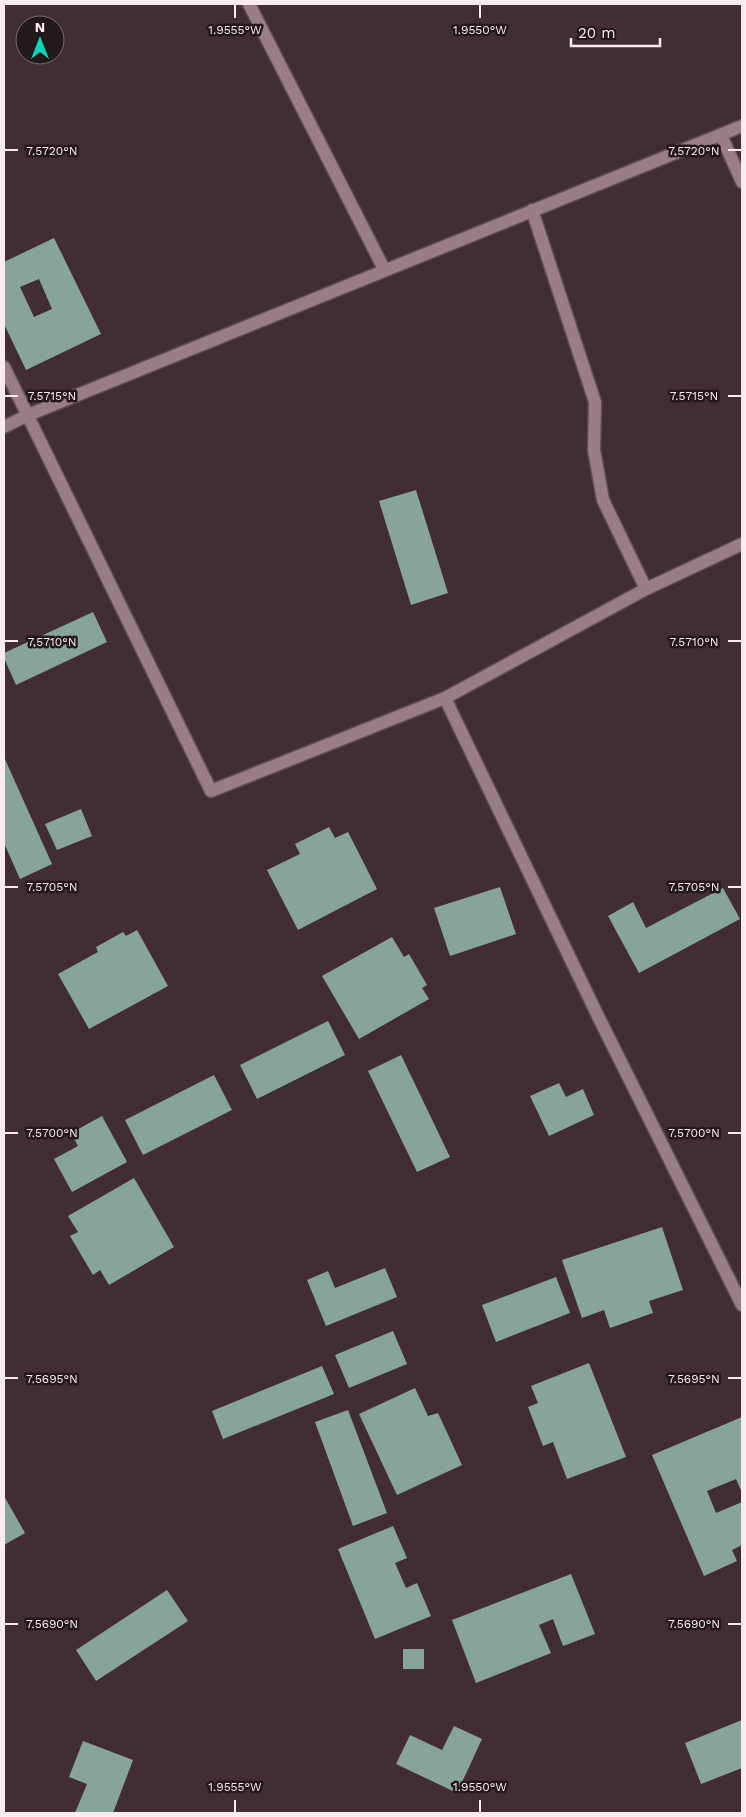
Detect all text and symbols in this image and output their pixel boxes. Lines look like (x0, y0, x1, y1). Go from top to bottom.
north arrow (15, 15, 65, 65)
scale bar (571, 15, 660, 47)
text: N (35, 19, 45, 35)
text: 1.9555°W (208, 23, 262, 37)
text: 1.9550°W (453, 23, 507, 37)
text: 20 m (578, 24, 616, 42)
text: 7.5720°N (26, 144, 78, 158)
text: 7.5720°N (668, 144, 720, 158)
text: 7.5715°N (28, 389, 76, 403)
text: 7.5715°N (670, 389, 718, 403)
text: 7.5710°N (28, 635, 76, 649)
text: 7.5710°N (670, 635, 718, 649)
text: 7.5705°N (26, 880, 78, 894)
text: 7.5705°N (668, 880, 720, 894)
text: 7.5700°N (26, 1126, 78, 1140)
text: 7.5700°N (668, 1126, 720, 1140)
text: 7.5695°N (26, 1372, 78, 1386)
text: 7.5695°N (668, 1372, 720, 1386)
text: 7.5690°N (26, 1617, 78, 1631)
text: 7.5690°N (668, 1617, 720, 1631)
text: 1.9555°W (208, 1780, 262, 1794)
text: 1.9550°W (453, 1780, 507, 1794)

